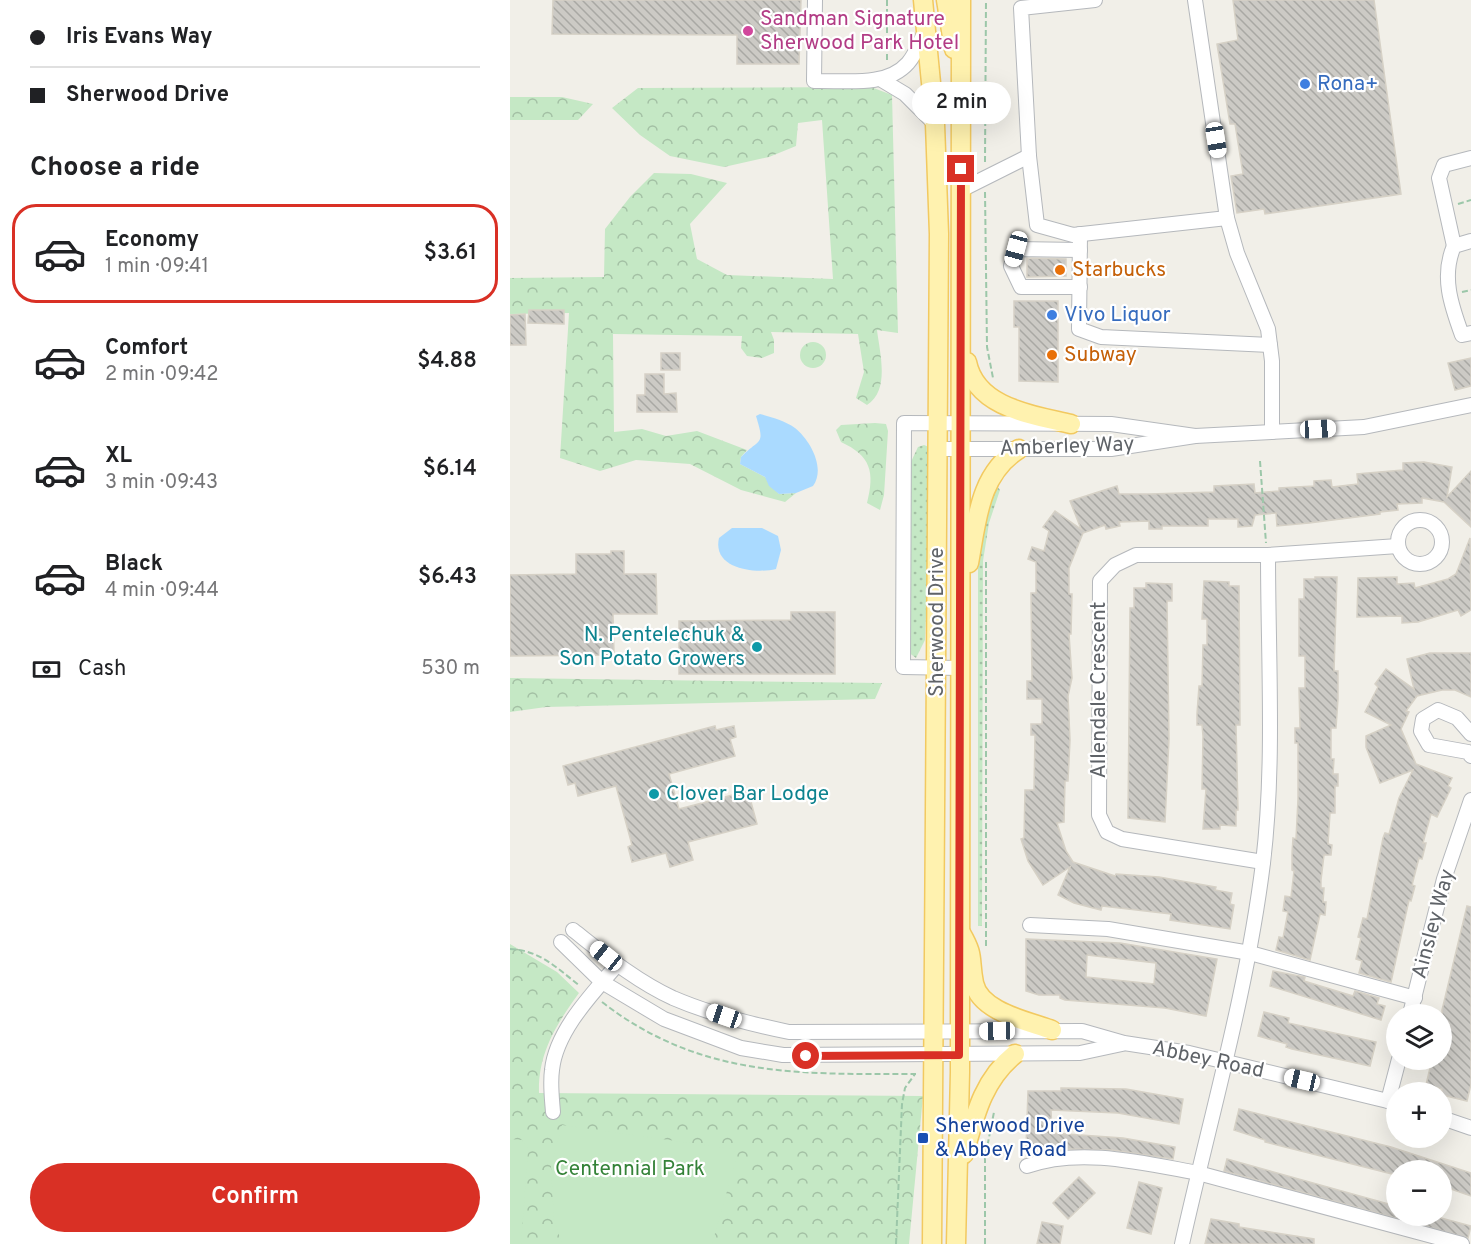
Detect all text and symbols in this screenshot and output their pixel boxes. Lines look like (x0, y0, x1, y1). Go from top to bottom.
place label: Sandman Signature Sherwood Park Hotel (760, 6, 959, 57)
text: Iris Evans Way (66, 24, 212, 51)
marker: Sandman Signature Sherwood Park Hotel (741, 24, 755, 38)
place label: Rona+ (1317, 71, 1379, 98)
marker: Rona+ (1298, 77, 1312, 91)
text: Sherwood Drive (66, 82, 229, 109)
callout: 2 min (912, 82, 1010, 124)
text: 2 min (936, 90, 987, 116)
car (1204, 121, 1228, 159)
text: Choose a ride (30, 151, 200, 185)
route end (947, 155, 974, 182)
icon: car (33, 227, 87, 281)
text: Economy (105, 227, 199, 254)
car (1003, 229, 1029, 269)
text: $3.61 (424, 240, 477, 267)
text: 1 min · 09:41 (105, 254, 209, 280)
place label: Starbucks (1072, 257, 1166, 284)
marker: Starbucks (1053, 263, 1067, 277)
place label: Vivo Liquor (1064, 302, 1171, 329)
marker: Vivo Liquor (1045, 308, 1059, 322)
icon: car (33, 335, 87, 389)
text: Comfort (105, 335, 188, 362)
place label: Subway (1064, 342, 1137, 369)
text: $4.88 (417, 348, 477, 375)
marker: Subway (1045, 348, 1059, 362)
text: 2 min · 09:42 (105, 362, 219, 388)
car (1300, 419, 1336, 439)
street label: Amberley Way (999, 431, 1135, 463)
icon: car (33, 443, 87, 497)
text: XL (105, 443, 132, 470)
text: $6.14 (423, 456, 477, 483)
text: 3 min · 09:43 (105, 470, 218, 496)
street label: Sherwood Drive (924, 547, 951, 697)
icon: car (33, 551, 87, 605)
text: Black (105, 551, 163, 578)
text: $6.43 (418, 564, 477, 591)
text: 4 min · 09:44 (105, 578, 219, 604)
street label: Allendale Crescent (1086, 601, 1113, 779)
place label: N. Pentelechuk & Son Potato Growers (559, 622, 745, 673)
marker: N. Pentelechuk & Son Potato Growers (750, 640, 764, 654)
icon: cash (30, 653, 63, 686)
text: Cash (78, 656, 127, 683)
text: 530 m (421, 656, 480, 682)
place label: Clover Bar Lodge (666, 781, 829, 808)
marker: Clover Bar Lodge (647, 787, 661, 801)
street label: Ainsley Way (1406, 866, 1462, 982)
car (586, 938, 626, 974)
car (704, 1002, 744, 1030)
map controls (1386, 1004, 1452, 1226)
button: layers (1386, 1004, 1452, 1070)
car (979, 1022, 1015, 1040)
street label: Abbey Road (1150, 1035, 1266, 1085)
route start (792, 1042, 819, 1069)
car (1282, 1067, 1322, 1093)
button: + (1386, 1082, 1452, 1148)
place label: Sherwood Drive & Abbey Road (935, 1113, 1085, 1164)
marker: Sherwood Drive & Abbey Road (916, 1131, 930, 1145)
park label: Centennial Park (555, 1156, 705, 1183)
button: − (1386, 1160, 1452, 1226)
button: Confirm (30, 1163, 480, 1232)

